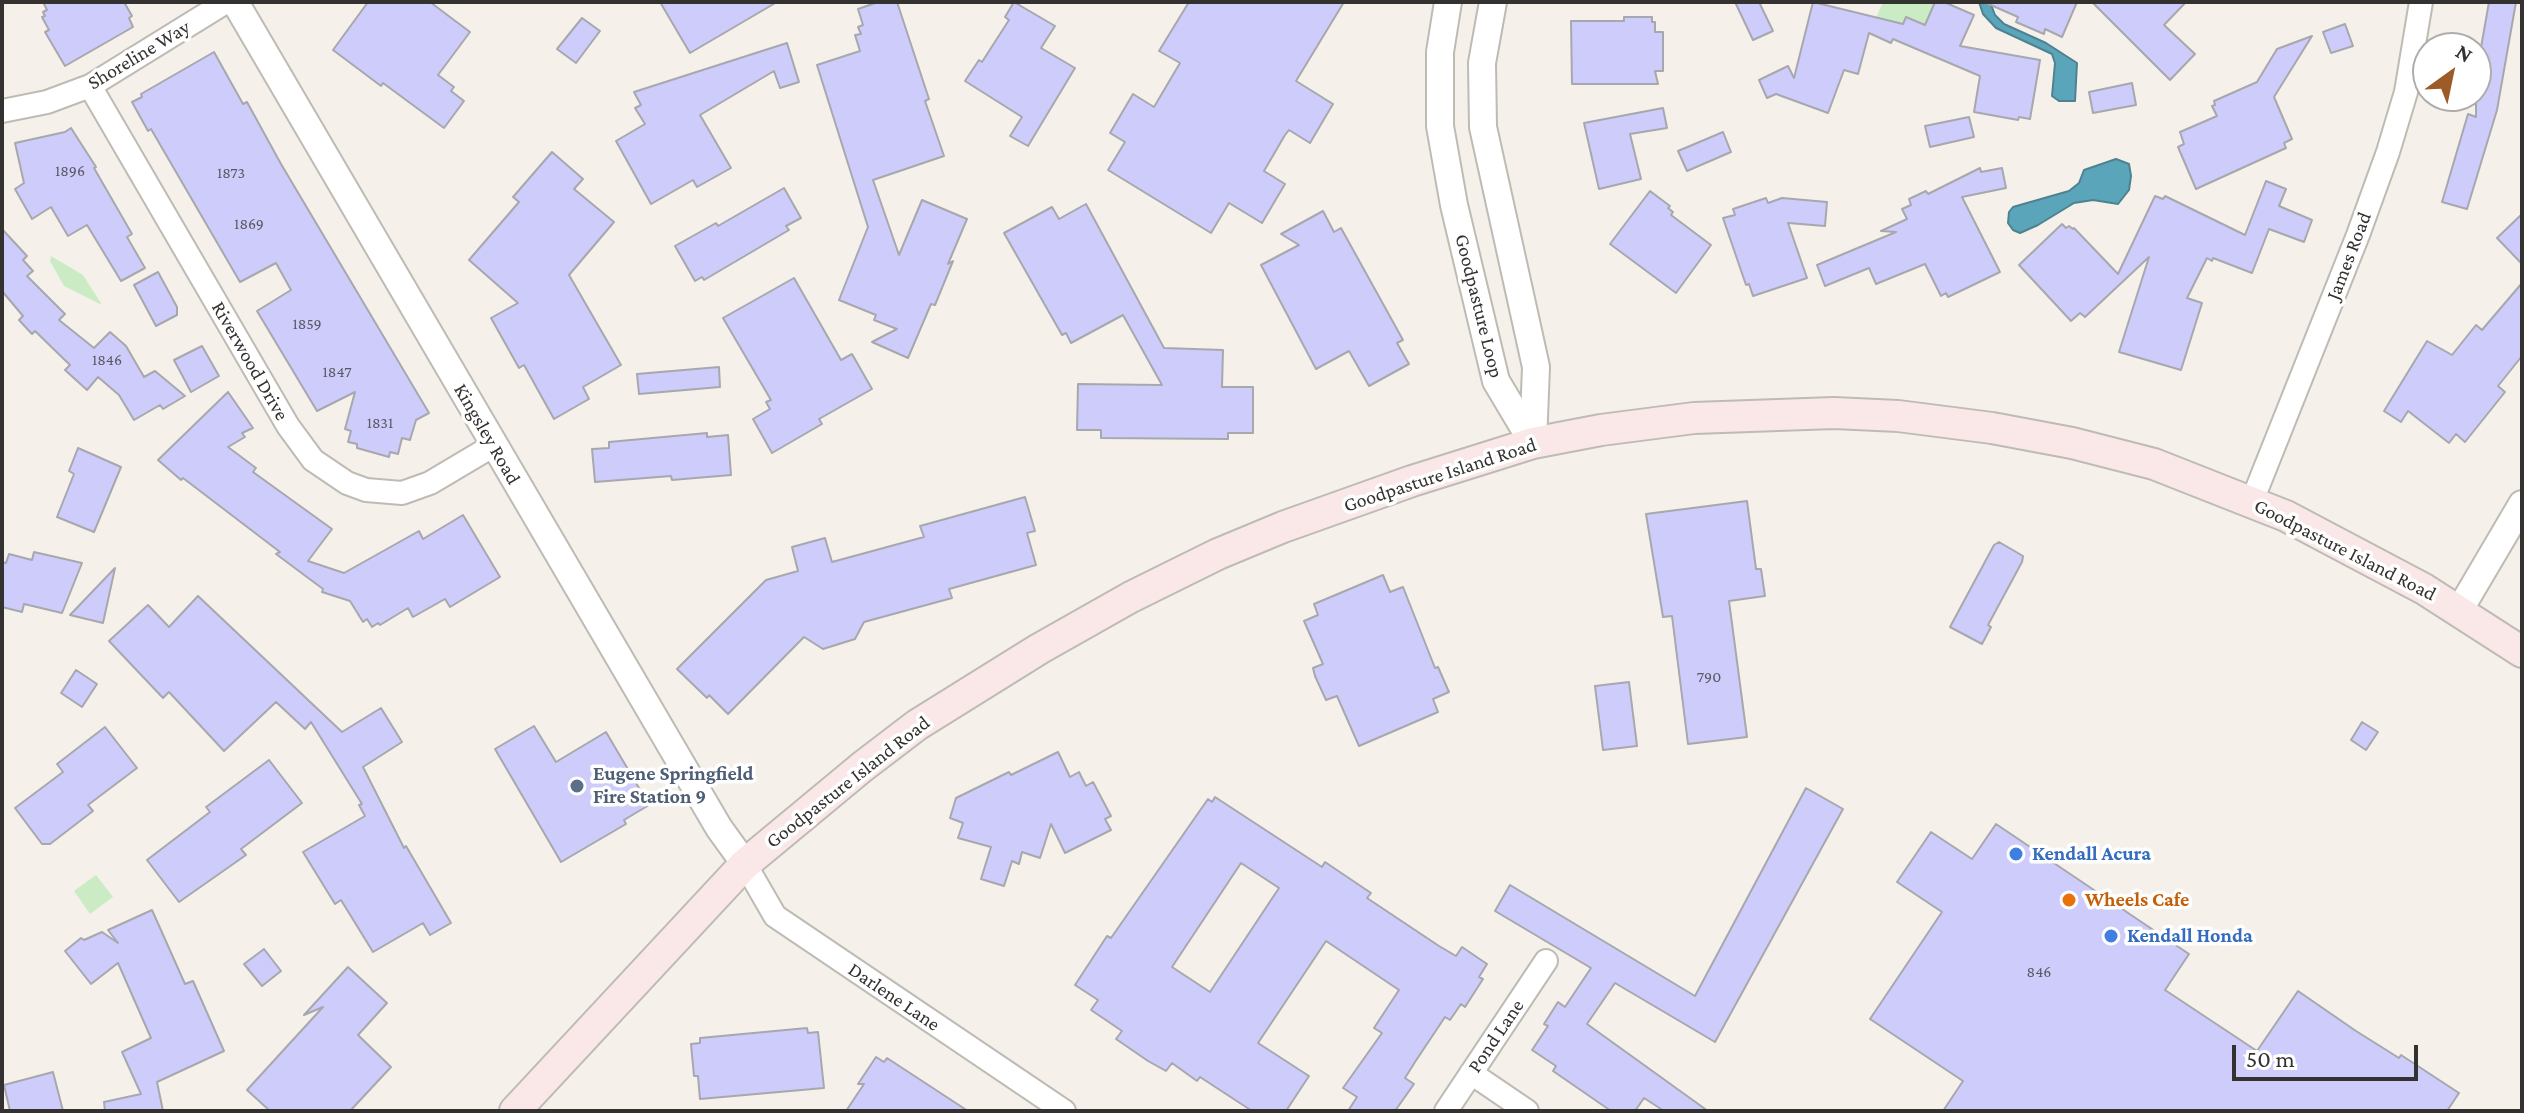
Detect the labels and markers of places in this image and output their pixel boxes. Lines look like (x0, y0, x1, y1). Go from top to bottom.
place label: Eugene Springfield Fire Station 9 (593, 762, 754, 809)
marker: Eugene Springfield Fire Station 9 (568, 777, 586, 795)
place label: Kendall Acura (2032, 842, 2151, 866)
marker: Kendall Acura (2007, 845, 2025, 863)
place label: Wheels Cafe (2085, 888, 2189, 912)
marker: Wheels Cafe (2060, 891, 2078, 909)
place label: Kendall Honda (2127, 924, 2253, 948)
marker: Kendall Honda (2102, 927, 2120, 945)

